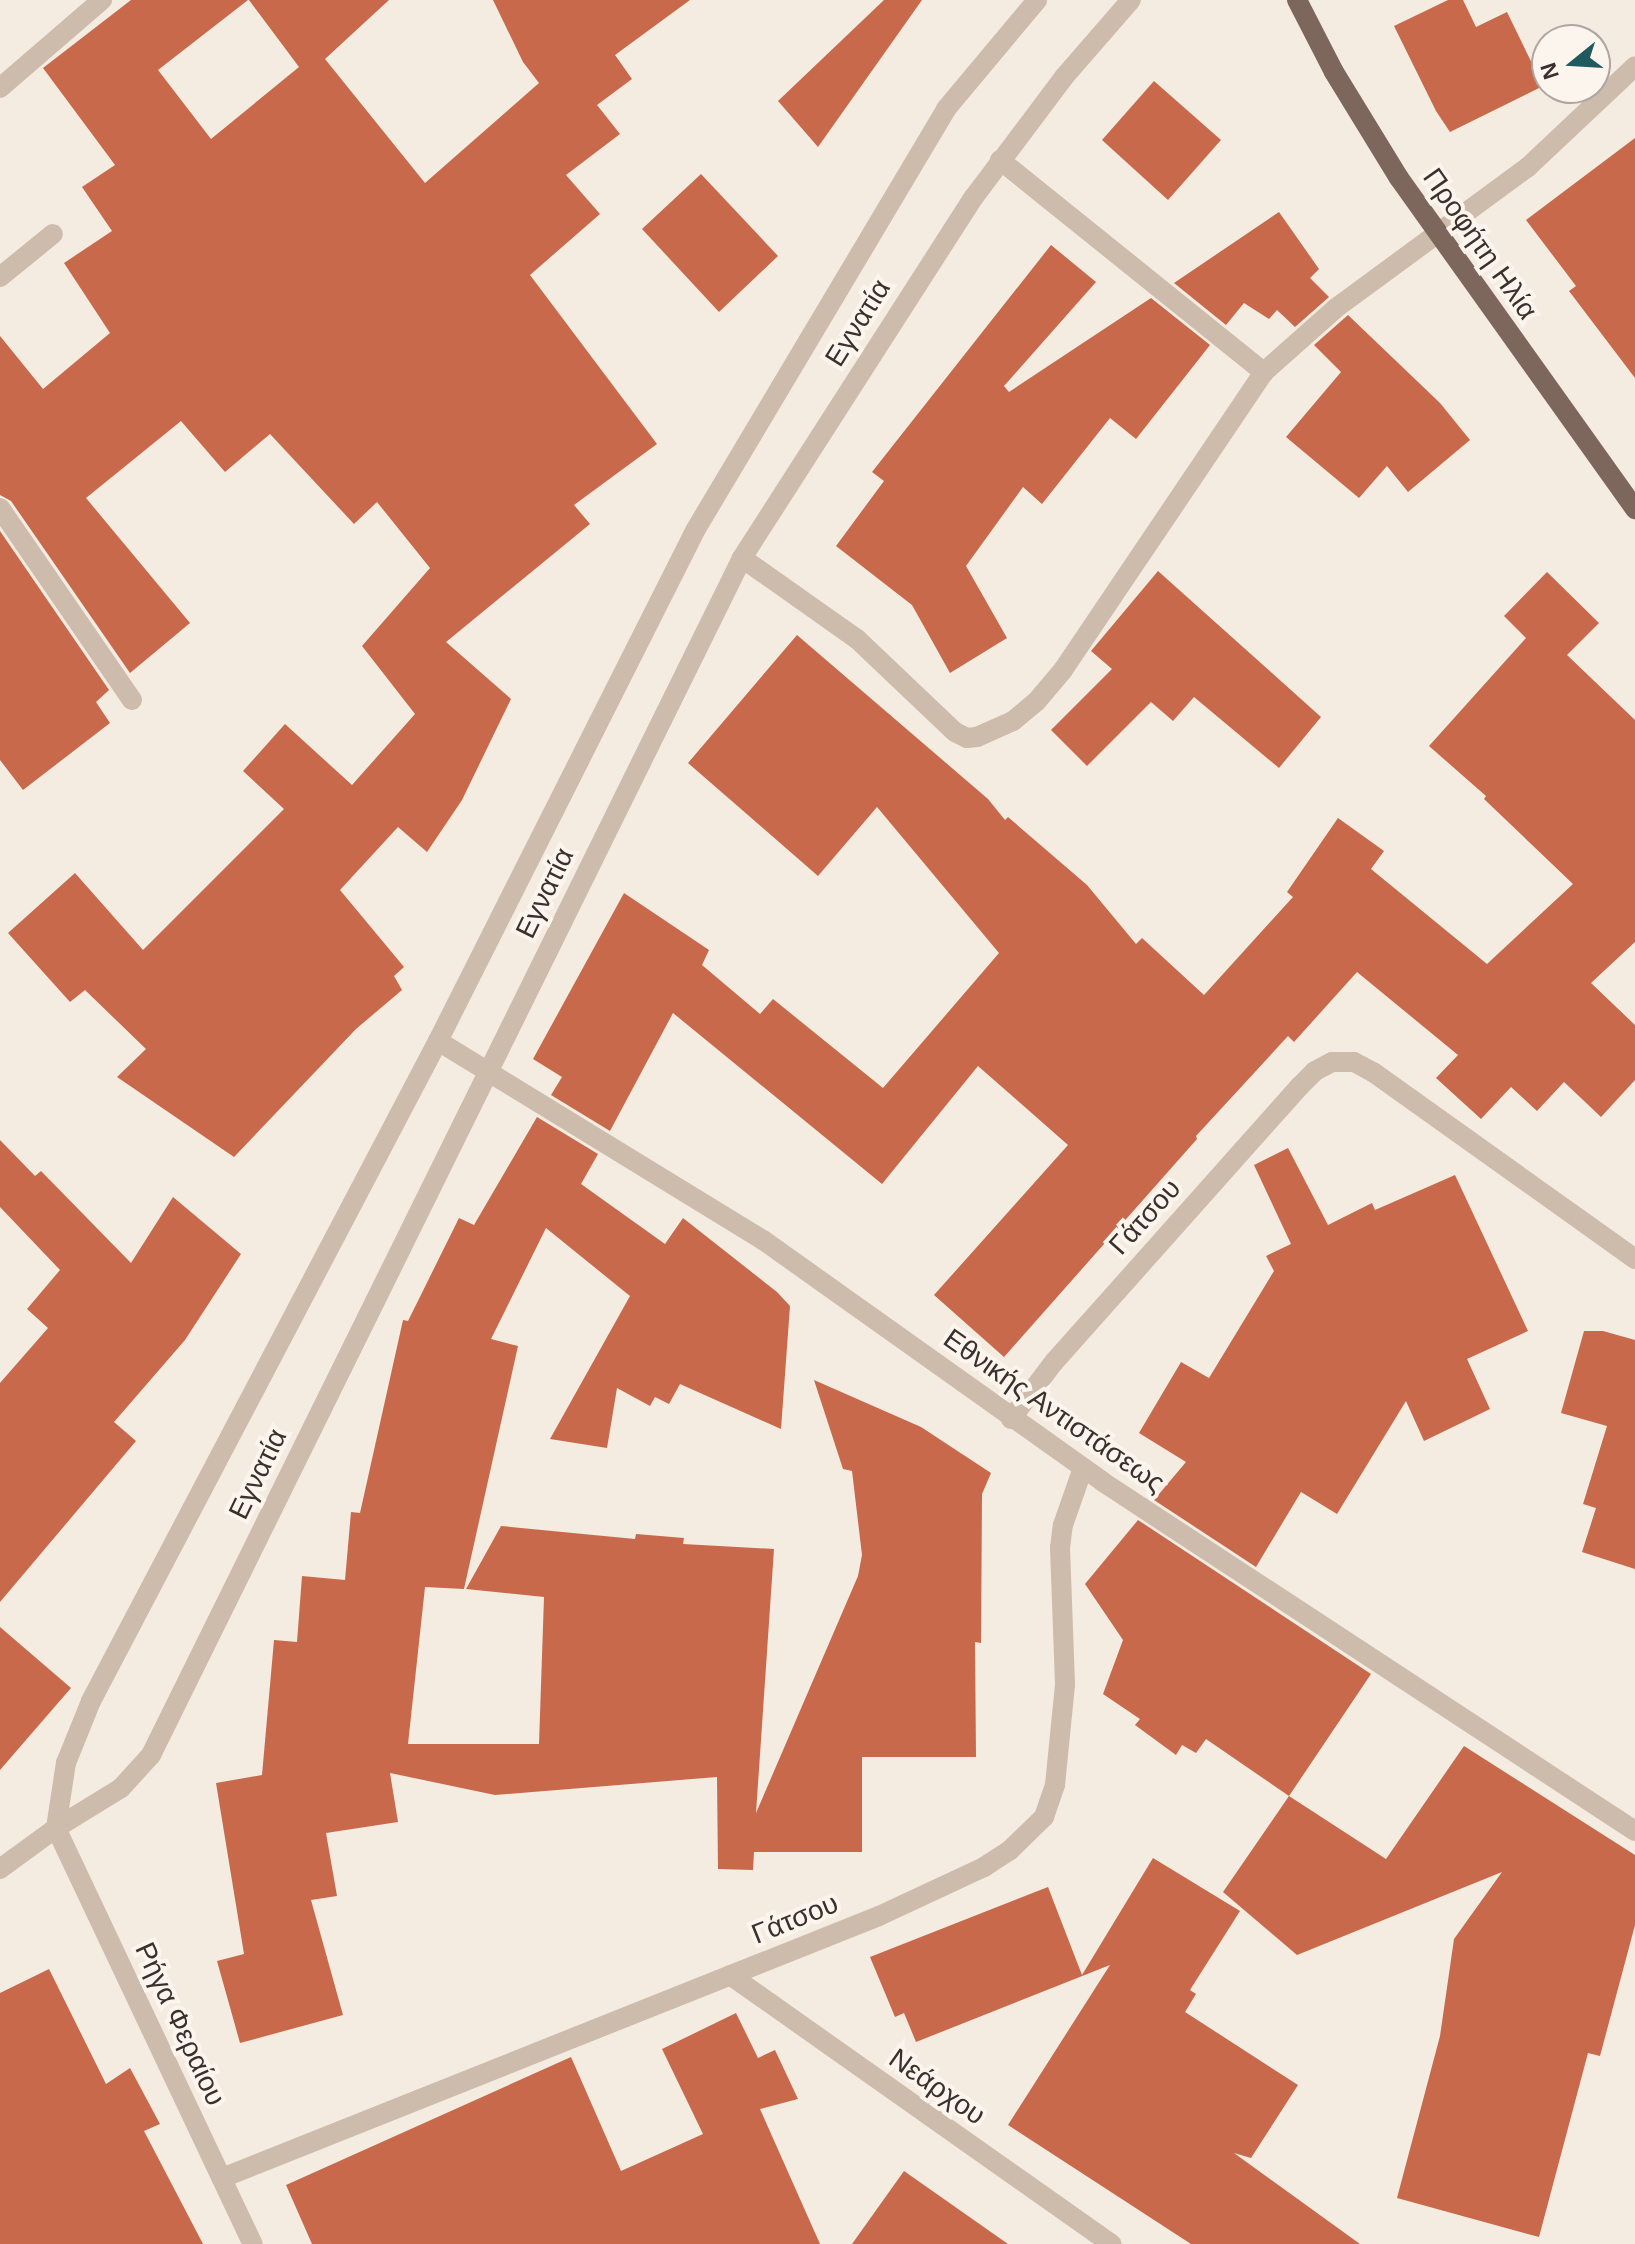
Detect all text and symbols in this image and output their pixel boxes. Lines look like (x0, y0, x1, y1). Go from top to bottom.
north arrow (1531, 24, 1611, 104)
text: N (1535, 60, 1564, 82)
street label: Προφήτη Ηλία (1416, 162, 1544, 326)
street label: Εγνατία (818, 273, 898, 373)
street label: Εγνατία (509, 842, 581, 944)
street label: Γάτσου (1102, 1172, 1188, 1262)
street label: Εθνικής Αντιστάσεως (936, 1322, 1172, 1500)
street label: Εγνατία (222, 1423, 294, 1525)
street label: Γάτσου (747, 1886, 843, 1952)
street label: Ρήγα Φεραίου (128, 1937, 232, 2111)
street label: Νεάρχου (882, 2042, 992, 2132)

